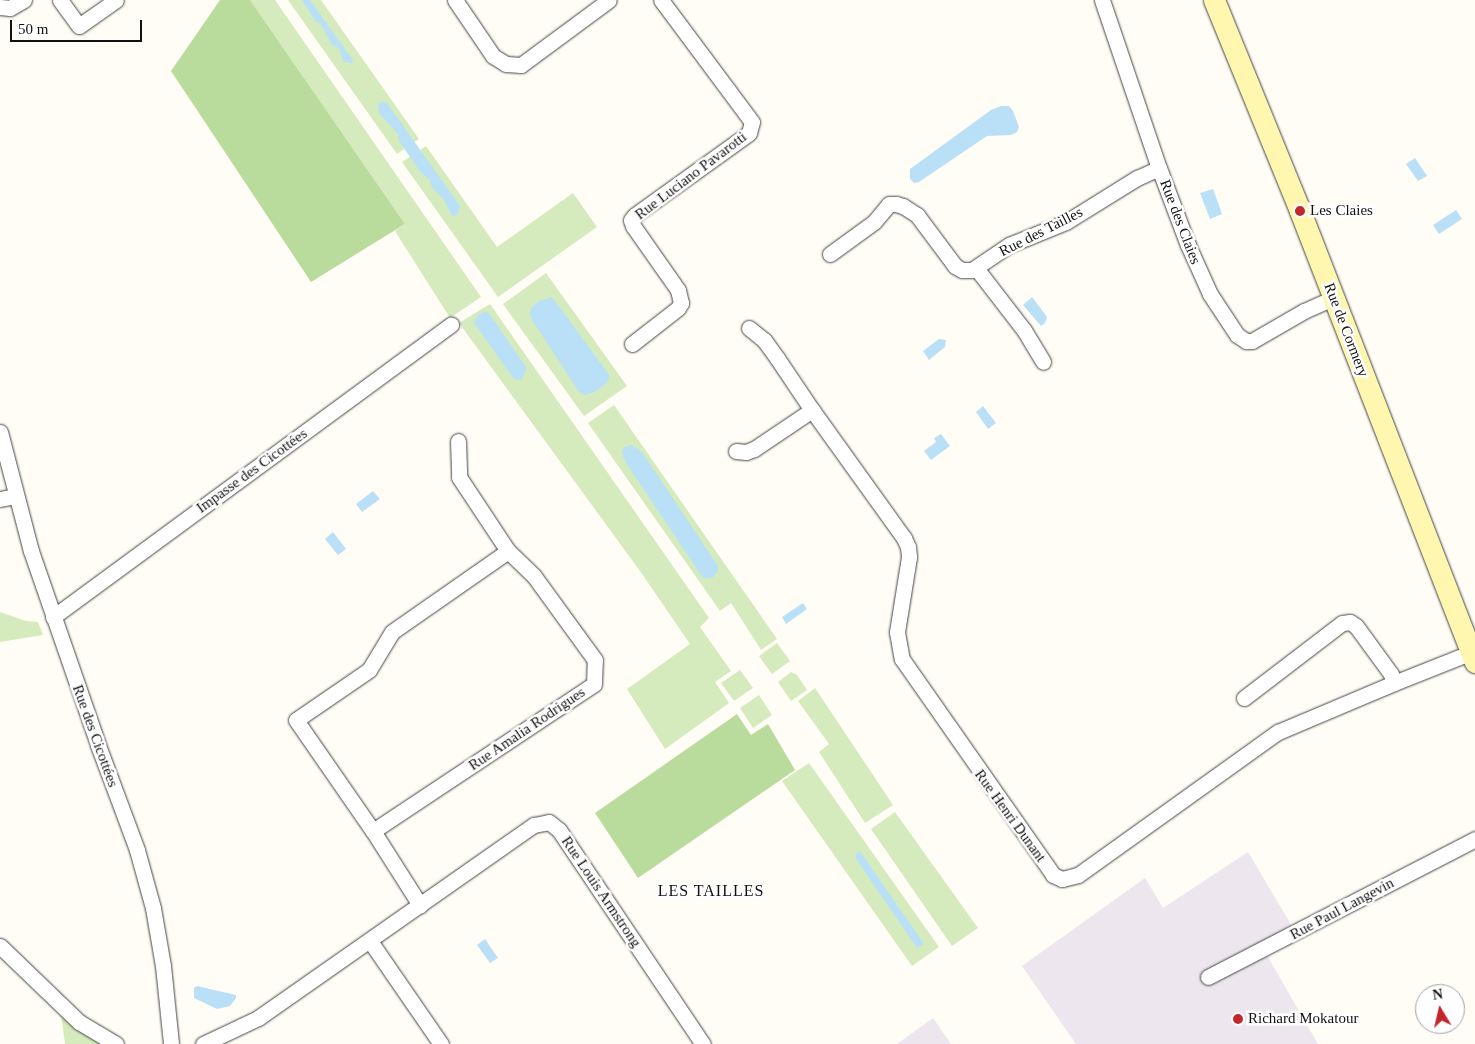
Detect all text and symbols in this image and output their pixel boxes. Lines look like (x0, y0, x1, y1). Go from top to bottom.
scale bar (12, 10, 145, 42)
text: 50 m (18, 21, 48, 37)
street label: Rue Luciano Pavarotti (632, 128, 750, 224)
street label: Rue des Claies (1156, 177, 1204, 267)
place label: Les Claies (1310, 202, 1373, 220)
street label: Rue des Tailles (996, 203, 1086, 261)
marker: Les Claies (1294, 205, 1306, 217)
street label: Rue de Cormery (1320, 280, 1372, 380)
street label: Impasse des Cicottées (193, 425, 311, 517)
street label: Rue des Cicottées (68, 682, 122, 790)
street label: Rue Amalia Rodrigues (465, 683, 589, 775)
street label: Rue Henri Dunant (970, 766, 1050, 866)
street label: Rue Louis Armstrong (557, 833, 645, 951)
street label: Rue Paul Langevin (1287, 874, 1397, 944)
district label: LES TAILLES (656, 881, 766, 901)
north arrow (1415, 984, 1465, 1034)
text: N (1432, 986, 1444, 1003)
place label: Richard Mokatour (1248, 1010, 1358, 1028)
marker: Richard Mokatour (1232, 1013, 1244, 1025)

